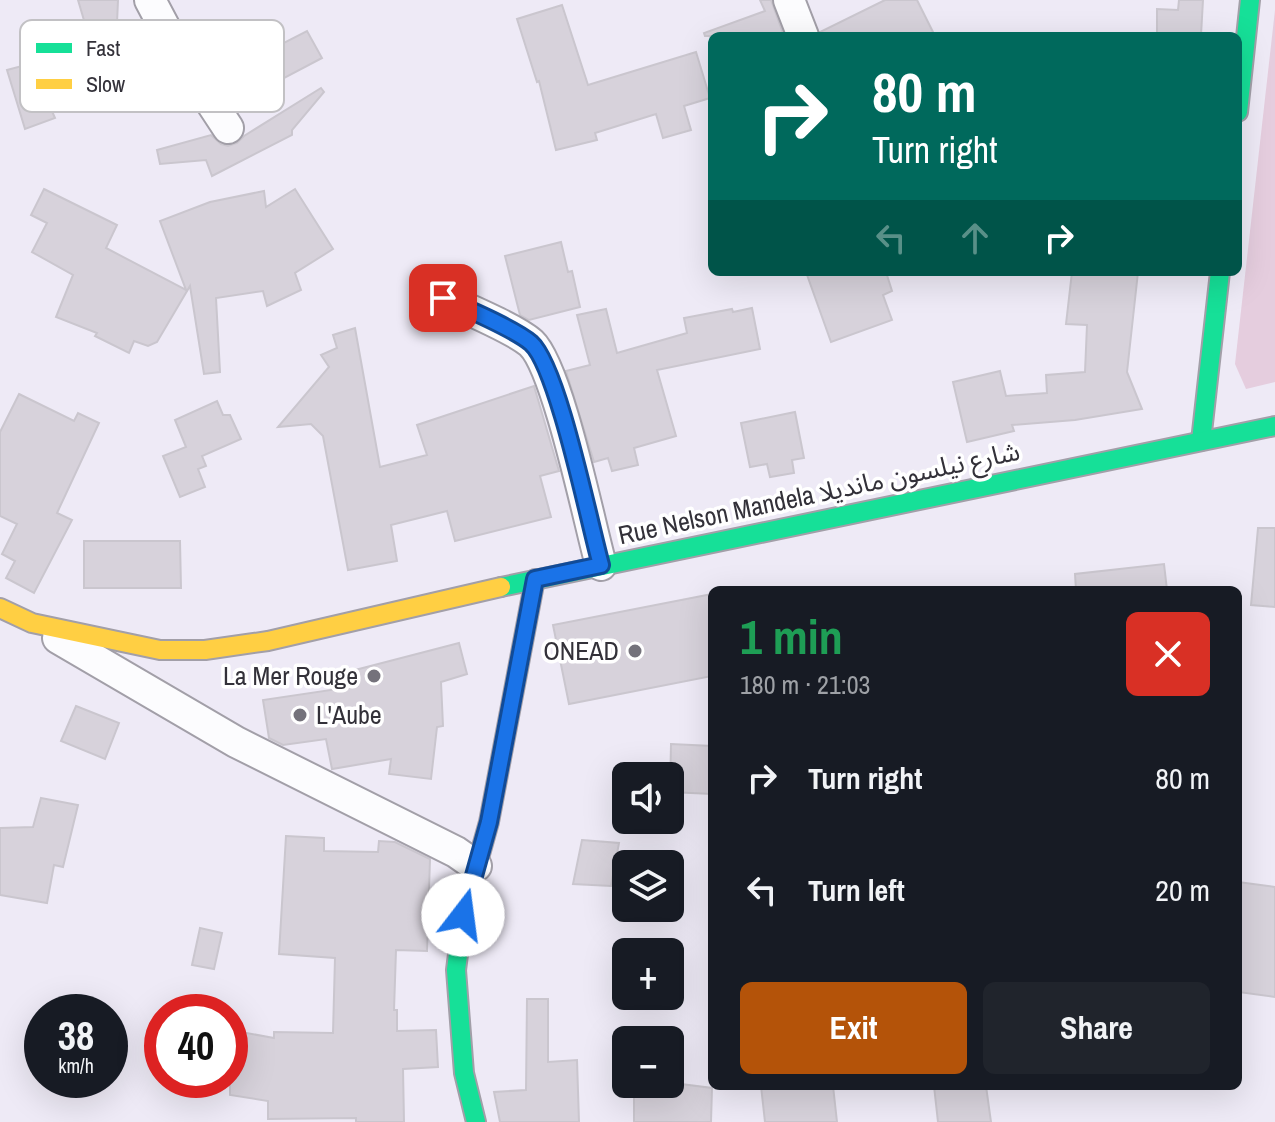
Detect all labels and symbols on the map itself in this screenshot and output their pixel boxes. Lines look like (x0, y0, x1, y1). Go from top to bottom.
legend (20, 20, 284, 112)
text: Fast (86, 33, 120, 63)
text: Slow (86, 69, 125, 99)
pin (409, 264, 477, 332)
street label: Rue Nelson Mandela شارع نيلسون مانديلا (615, 433, 1023, 554)
place label: ONEAD (543, 633, 619, 668)
marker: ONEAD (626, 642, 644, 660)
place label: La Mer Rouge (223, 658, 358, 693)
marker: La Mer Rouge (365, 667, 383, 685)
place label: L'Aube (316, 697, 382, 732)
marker: L'Aube (291, 706, 309, 724)
position arrow (421, 873, 505, 957)
speed limit sign: 40 (144, 994, 248, 1098)

